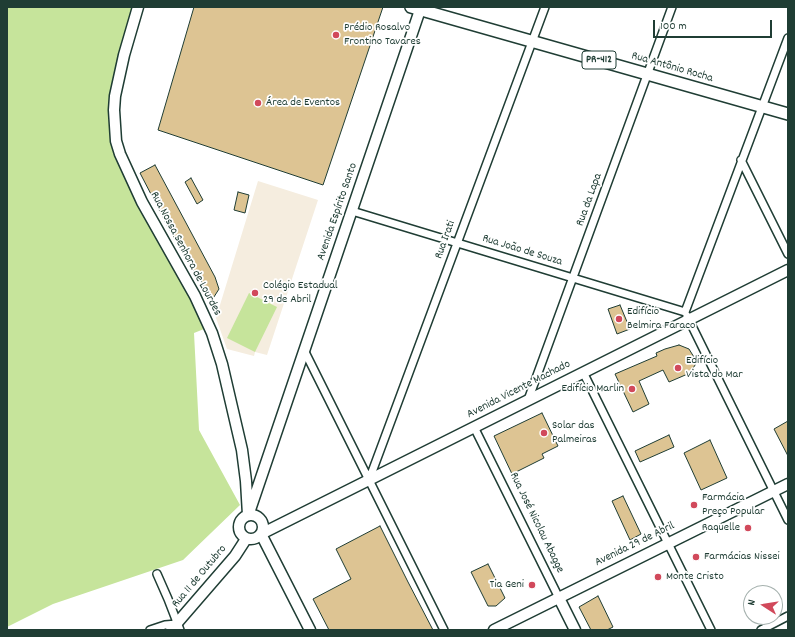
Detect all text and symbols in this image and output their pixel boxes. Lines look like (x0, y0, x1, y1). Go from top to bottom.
scale bar (655, 12, 774, 38)
text: 100 m (660, 18, 687, 35)
place label: Prédio Rosalvo Frontino Tavares (344, 21, 421, 49)
marker: Prédio Rosalvo Frontino Tavares (331, 30, 341, 40)
street label: Rua Antônio Rocha (630, 49, 714, 87)
road number: PR-412 (582, 51, 616, 69)
place label: Área de Eventos (266, 96, 340, 110)
marker: Área de Eventos (253, 98, 263, 108)
street label: Avenida Espírito Santo (315, 161, 361, 263)
street label: Rua da Lapa (574, 172, 606, 228)
street label: Rua Nossa Senhora de Lourdes (146, 190, 224, 318)
street label: Rua Irati (432, 219, 460, 261)
street label: Rua João de Souza (480, 232, 564, 270)
place label: Colégio Estadual 29 de Abril (263, 279, 338, 307)
marker: Colégio Estadual 29 de Abril (250, 288, 260, 298)
place label: Edifício Belmira Faraco (627, 305, 695, 333)
marker: Edifício Belmira Faraco (614, 314, 624, 324)
place label: Edifício Vista do Mar (686, 354, 743, 382)
street label: Avenida Vicente Machado (465, 358, 573, 422)
marker: Edifício Vista do Mar (673, 363, 683, 373)
place label: Edifício Marlin (561, 382, 624, 396)
marker: Edifício Marlin (627, 384, 637, 394)
place label: Solar das Palmeiras (552, 419, 597, 447)
marker: Solar das Palmeiras (539, 428, 549, 438)
street label: Rua José Nicolau Abagge (505, 470, 567, 576)
place label: Farmácia Preço Popular (702, 491, 765, 519)
marker: Farmácia Preço Popular (689, 500, 699, 510)
street label: Avenida 29 de Abril (593, 519, 677, 571)
place label: Raquelle (702, 521, 740, 535)
marker: Raquelle (743, 523, 753, 533)
street label: Rua 11 de Outubro (170, 543, 230, 611)
place label: Farmácias Nissei (704, 550, 780, 564)
marker: Farmácias Nissei (691, 552, 701, 562)
place label: Monte Cristo (666, 570, 724, 584)
marker: Monte Cristo (653, 572, 663, 582)
place label: Tia Geni (490, 578, 524, 592)
marker: Tia Geni (527, 580, 537, 590)
north arrow (743, 585, 783, 625)
text: N (744, 598, 761, 607)

